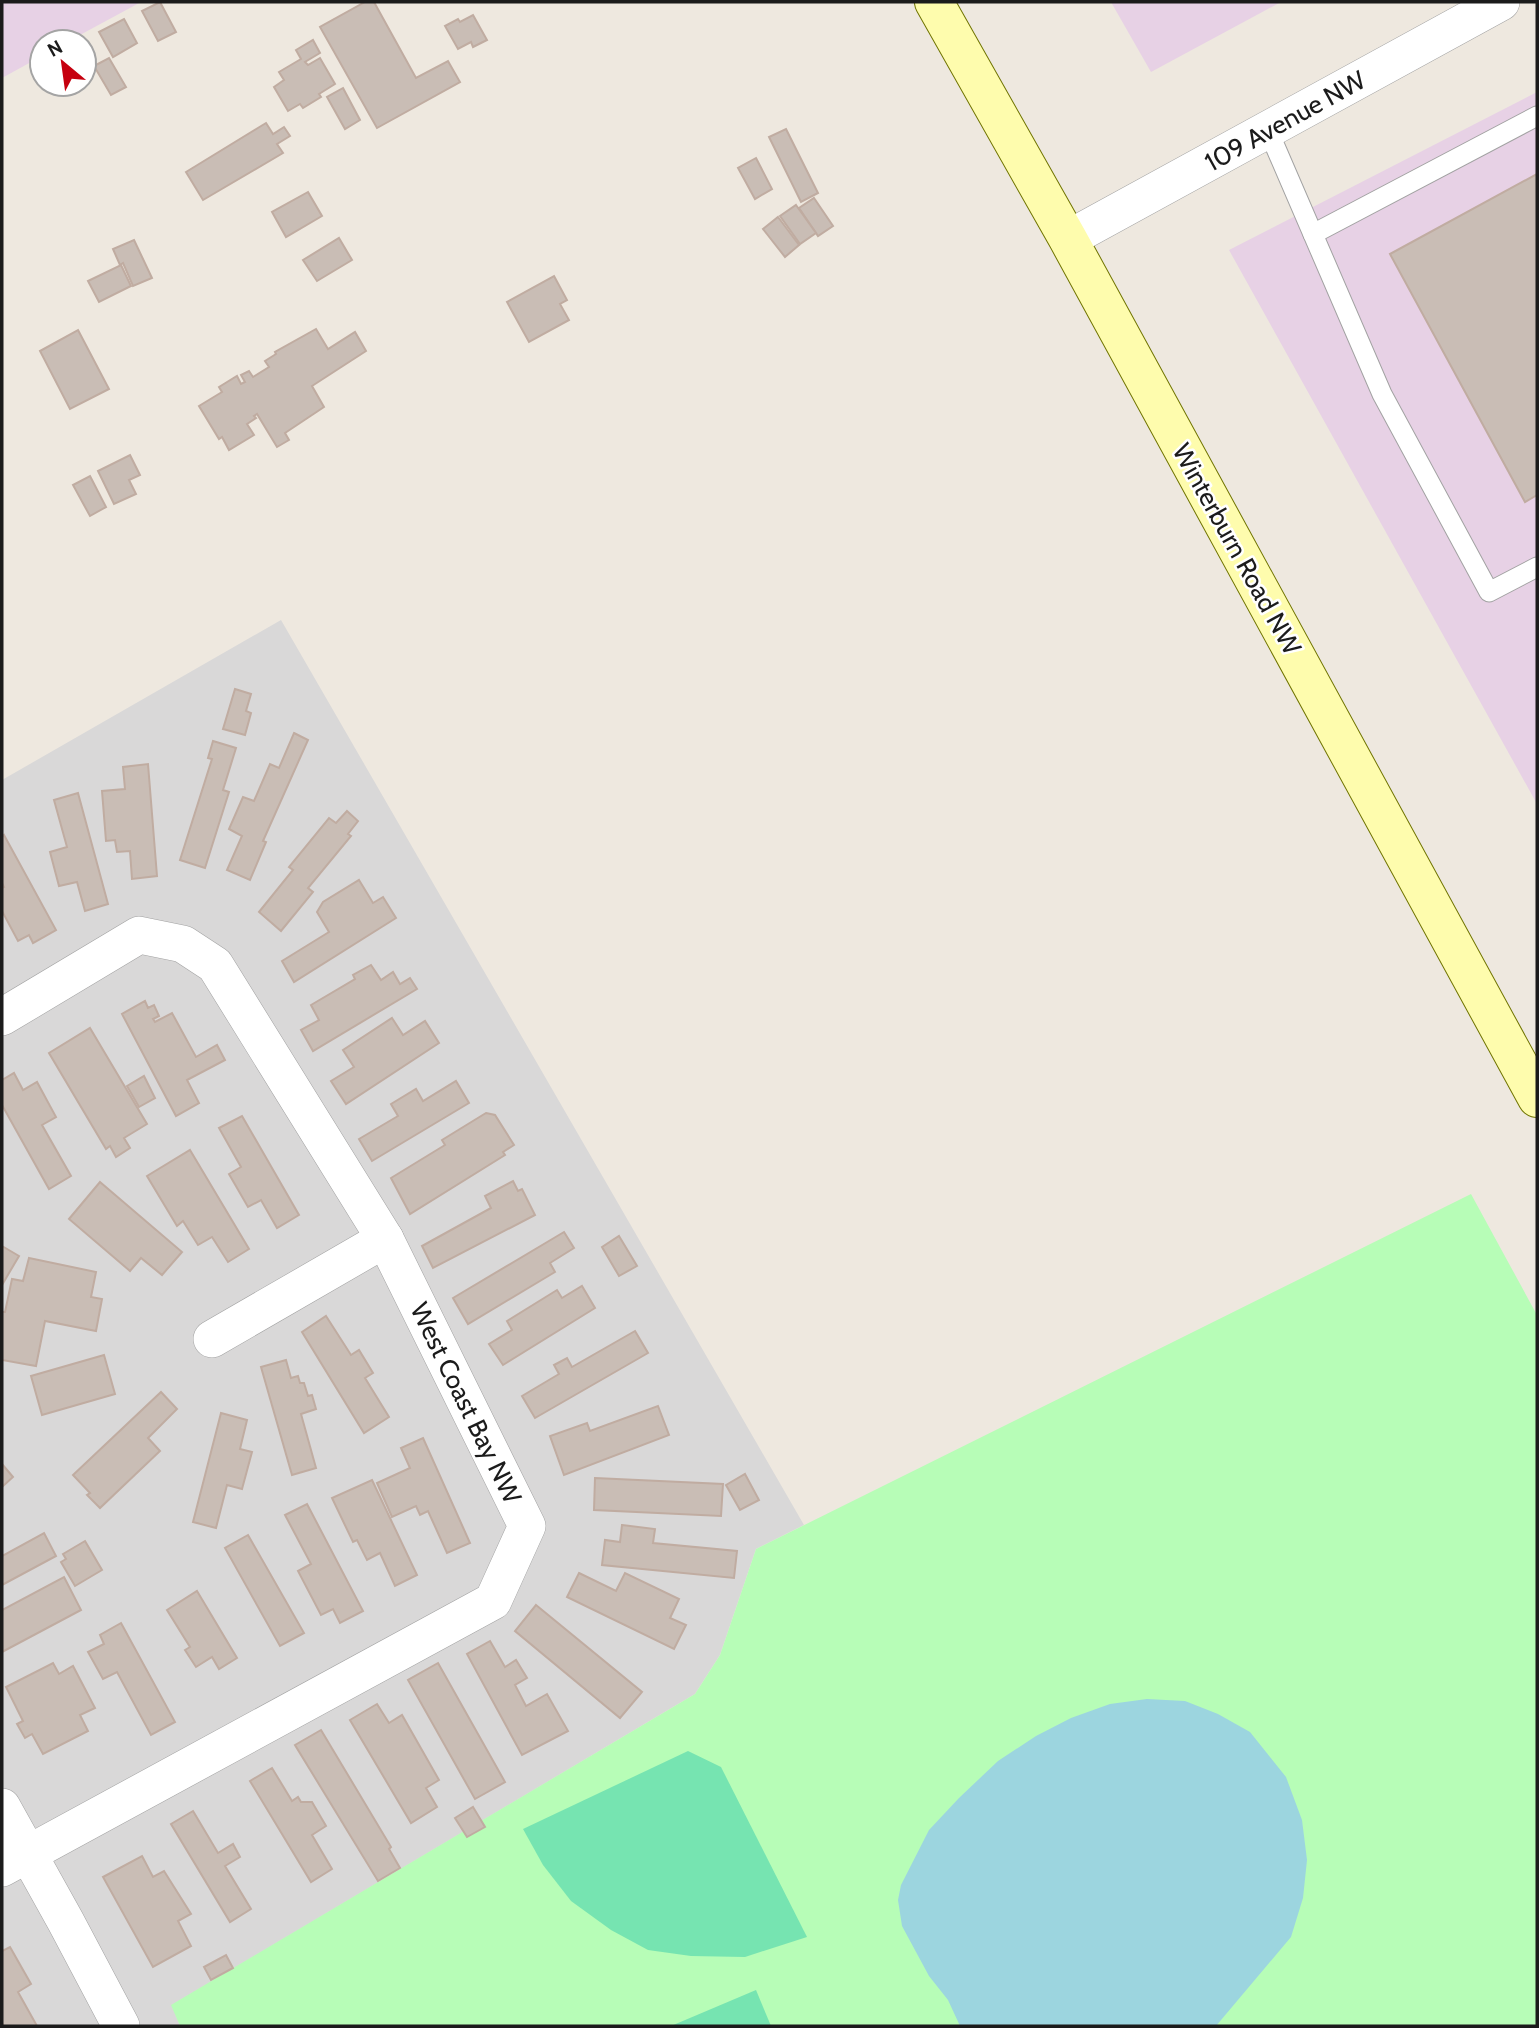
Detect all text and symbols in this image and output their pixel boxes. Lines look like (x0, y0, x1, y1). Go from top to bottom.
north arrow (28, 28, 98, 98)
text: N (44, 35, 66, 62)
street label: 109 Avenue NW (1199, 64, 1371, 178)
street label: Winterburn Road NW (1166, 438, 1308, 660)
street label: West Coast Bay NW (404, 1297, 529, 1509)

